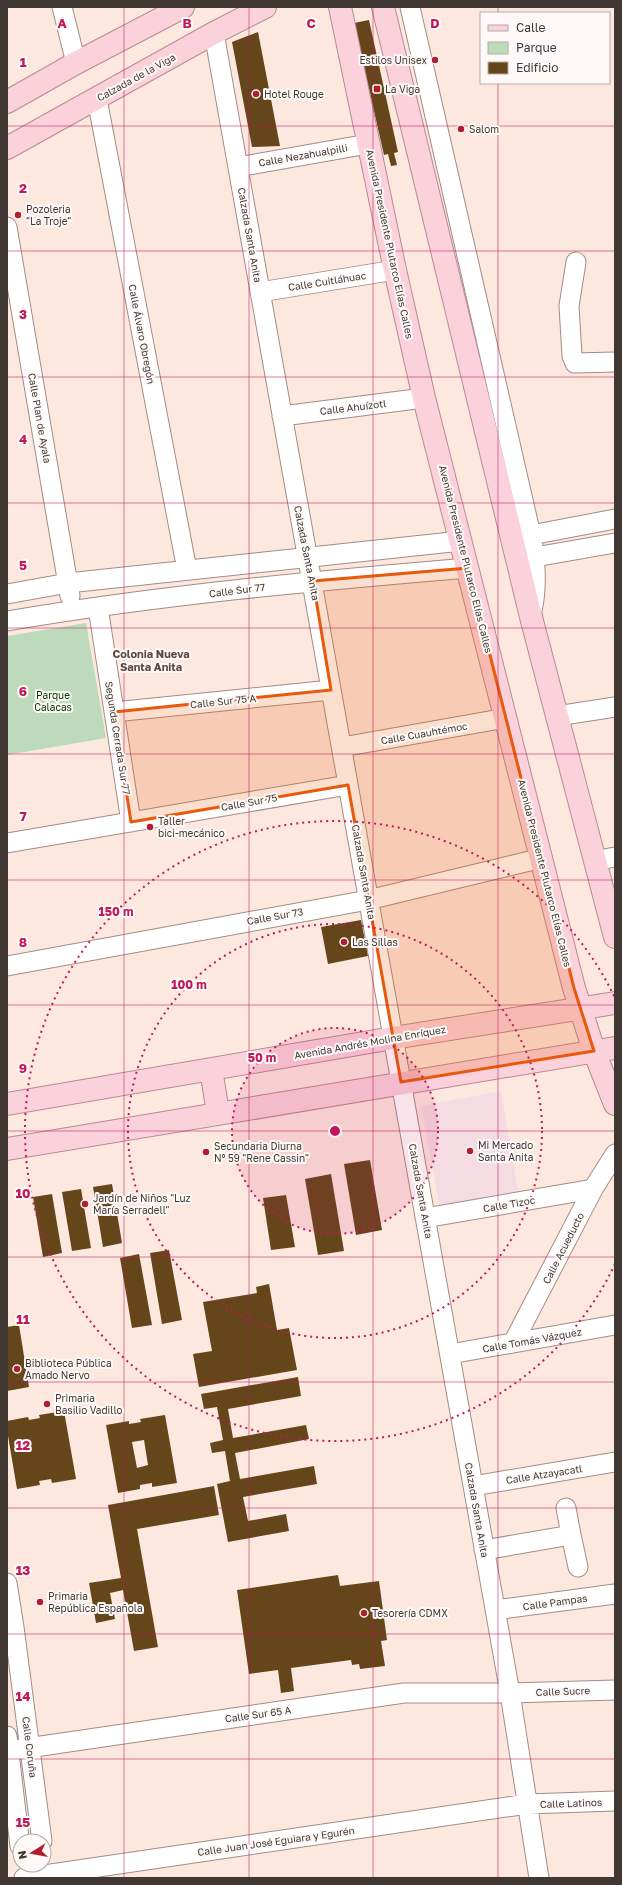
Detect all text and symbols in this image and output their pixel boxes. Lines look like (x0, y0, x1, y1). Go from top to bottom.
legend (480, 12, 610, 84)
text: A (57, 15, 67, 31)
text: B (182, 15, 192, 31)
text: C (306, 15, 316, 31)
text: D (430, 15, 440, 31)
text: Calle (516, 20, 546, 35)
text: Parque (516, 40, 557, 55)
street label: Calzada de la Viga (95, 50, 177, 104)
text: 1 (20, 54, 27, 70)
place label: Estilos Unisex (359, 54, 427, 66)
marker: Estilos Unisex (430, 55, 440, 65)
text: Edificio (516, 60, 558, 75)
place label: La Viga (385, 83, 420, 95)
marker: La Viga (372, 84, 382, 94)
place label: Hotel Rouge (264, 88, 324, 100)
marker: Hotel Rouge (251, 89, 261, 99)
place label: Salom (469, 123, 499, 135)
marker: Salom (456, 124, 466, 134)
street label: Calle Nezahualpilli (258, 141, 348, 169)
street label: Avenida Presidente Plutarco Elías Calles (364, 148, 416, 340)
text: 2 (19, 180, 27, 196)
street label: Calzada Santa Anita (236, 187, 264, 283)
place label: Pozoleria "La Troje" (26, 203, 71, 227)
marker: Pozoleria "La Troje" (13, 210, 23, 220)
street label: Calle Cuitláhuac (287, 269, 367, 293)
street label: Calle Álvaro Obregón (126, 283, 158, 385)
text: 3 (19, 306, 27, 322)
street label: Calle Plan de Ayala (26, 372, 54, 464)
street label: Calle Ahuízotl (319, 397, 387, 417)
text: 4 (19, 431, 27, 447)
street label: Avenida Presidente Plutarco Elías Calles (437, 464, 495, 654)
street label: Calzada Santa Anita (292, 505, 322, 601)
text: 5 (19, 557, 27, 573)
street label: Calle Sur 77 (208, 581, 266, 599)
district label: Colonia Nueva Santa Anita (112, 647, 190, 673)
street label: Segunda Cerrada Sur 77 (103, 680, 133, 796)
text: 6 (19, 683, 27, 699)
park label: Parque Calacas (34, 689, 72, 713)
street label: Calle Sur 75 A (189, 692, 257, 710)
street label: Calle Cuauhtémoc (380, 719, 469, 747)
street label: Avenida Presidente Plutarco Elías Calles (516, 778, 574, 968)
street label: Calle Sur 75 (220, 791, 278, 813)
text: 7 (19, 808, 27, 824)
place label: Taller bici-mecánico (158, 815, 225, 839)
marker: Taller bici-mecánico (145, 822, 155, 832)
street label: Calzada Santa Anita (350, 824, 378, 920)
text: 150 m (99, 904, 133, 919)
street label: Calle Sur 73 (246, 905, 304, 927)
text: 8 (19, 934, 27, 950)
place label: Las Sillas (352, 936, 398, 948)
marker: Las Sillas (339, 937, 349, 947)
text: 100 m (171, 977, 207, 992)
street label: Avenida Andrés Molina Enríquez (293, 1023, 447, 1061)
text: 50 m (248, 1050, 276, 1065)
text: 9 (19, 1060, 27, 1076)
centre of rings (328, 1124, 342, 1138)
place label: Mi Mercado Santa Anita (478, 1139, 533, 1163)
place label: Secundaria Diurna N° 59 "Rene Cassin" (214, 1140, 309, 1164)
street label: Calzada Santa Anita (407, 1143, 435, 1239)
marker: Mi Mercado Santa Anita (465, 1146, 475, 1156)
marker: Secundaria Diurna N° 59 "Rene Cassin" (201, 1147, 211, 1157)
text: 10 (15, 1185, 31, 1201)
place label: Jardín de Niños "Luz María Serradell" (93, 1192, 191, 1216)
street label: Calle Tizoc (482, 1193, 536, 1214)
marker: Jardín de Niños "Luz María Serradell" (80, 1199, 90, 1209)
street label: Calle Acueducto (540, 1210, 586, 1286)
text: 11 (16, 1311, 30, 1327)
street label: Calle Tomás Vázquez (481, 1325, 583, 1355)
place label: Biblioteca Pública Amado Nervo (25, 1357, 112, 1381)
marker: Biblioteca Pública Amado Nervo (12, 1364, 22, 1374)
place label: Primaria Basilio Vadillo (55, 1392, 123, 1416)
marker: Primaria Basilio Vadillo (42, 1399, 52, 1409)
text: 12 (16, 1437, 30, 1453)
street label: Calzada Santa Anita (463, 1462, 491, 1558)
street label: Calle Atzayacatl (505, 1462, 583, 1486)
text: 13 (16, 1562, 30, 1578)
place label: Primaria República Española (48, 1590, 143, 1614)
street label: Calle Pampas (522, 1592, 588, 1612)
marker: Primaria República Española (35, 1597, 45, 1607)
place label: Tesorería CDMX (372, 1607, 448, 1619)
marker: Tesorería CDMX (359, 1608, 369, 1618)
street label: Calle Sucre (536, 1684, 591, 1698)
text: 14 (16, 1688, 30, 1704)
street label: Calle Sur 65 A (224, 1703, 292, 1725)
street label: Calle Coruña (20, 1716, 40, 1778)
street label: Calle Latinos (540, 1796, 602, 1810)
text: 15 (16, 1814, 30, 1830)
street label: Calle Juan José Eguiara y Egurén (197, 1824, 355, 1858)
north arrow (12, 1833, 52, 1873)
text: N (15, 1850, 29, 1860)

